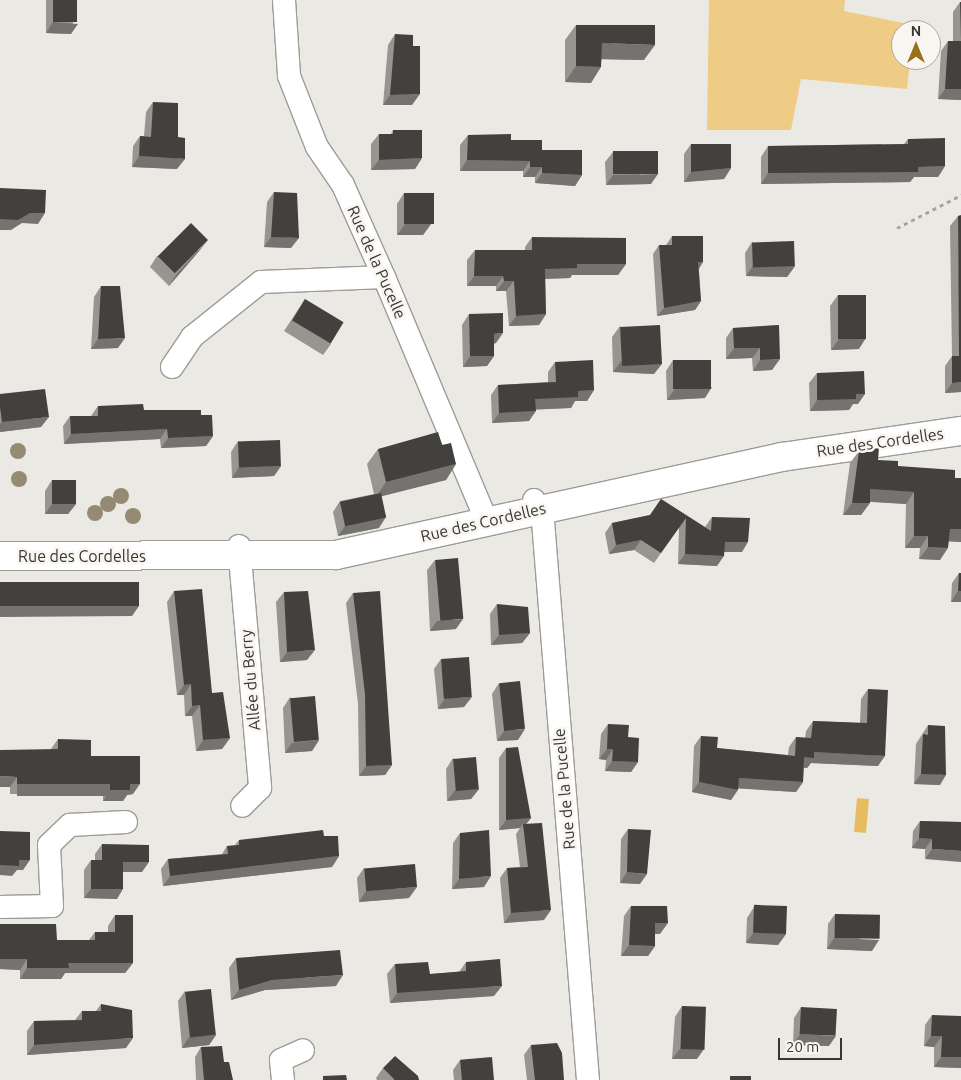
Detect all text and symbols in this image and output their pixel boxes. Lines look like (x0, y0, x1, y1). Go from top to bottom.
north arrow (891, 20, 941, 70)
text: N (911, 23, 921, 39)
street label: Rue de la Pucelle (343, 203, 411, 321)
street label: Rue des Cordelles (815, 424, 945, 460)
street label: Rue des Cordelles (419, 498, 547, 546)
street label: Rue des Cordelles (18, 546, 146, 566)
street label: Allée du Berry (236, 629, 264, 731)
street label: Rue de la Pucelle (549, 728, 579, 850)
scale bar (781, 1028, 845, 1060)
text: 20 m (786, 1038, 819, 1055)

